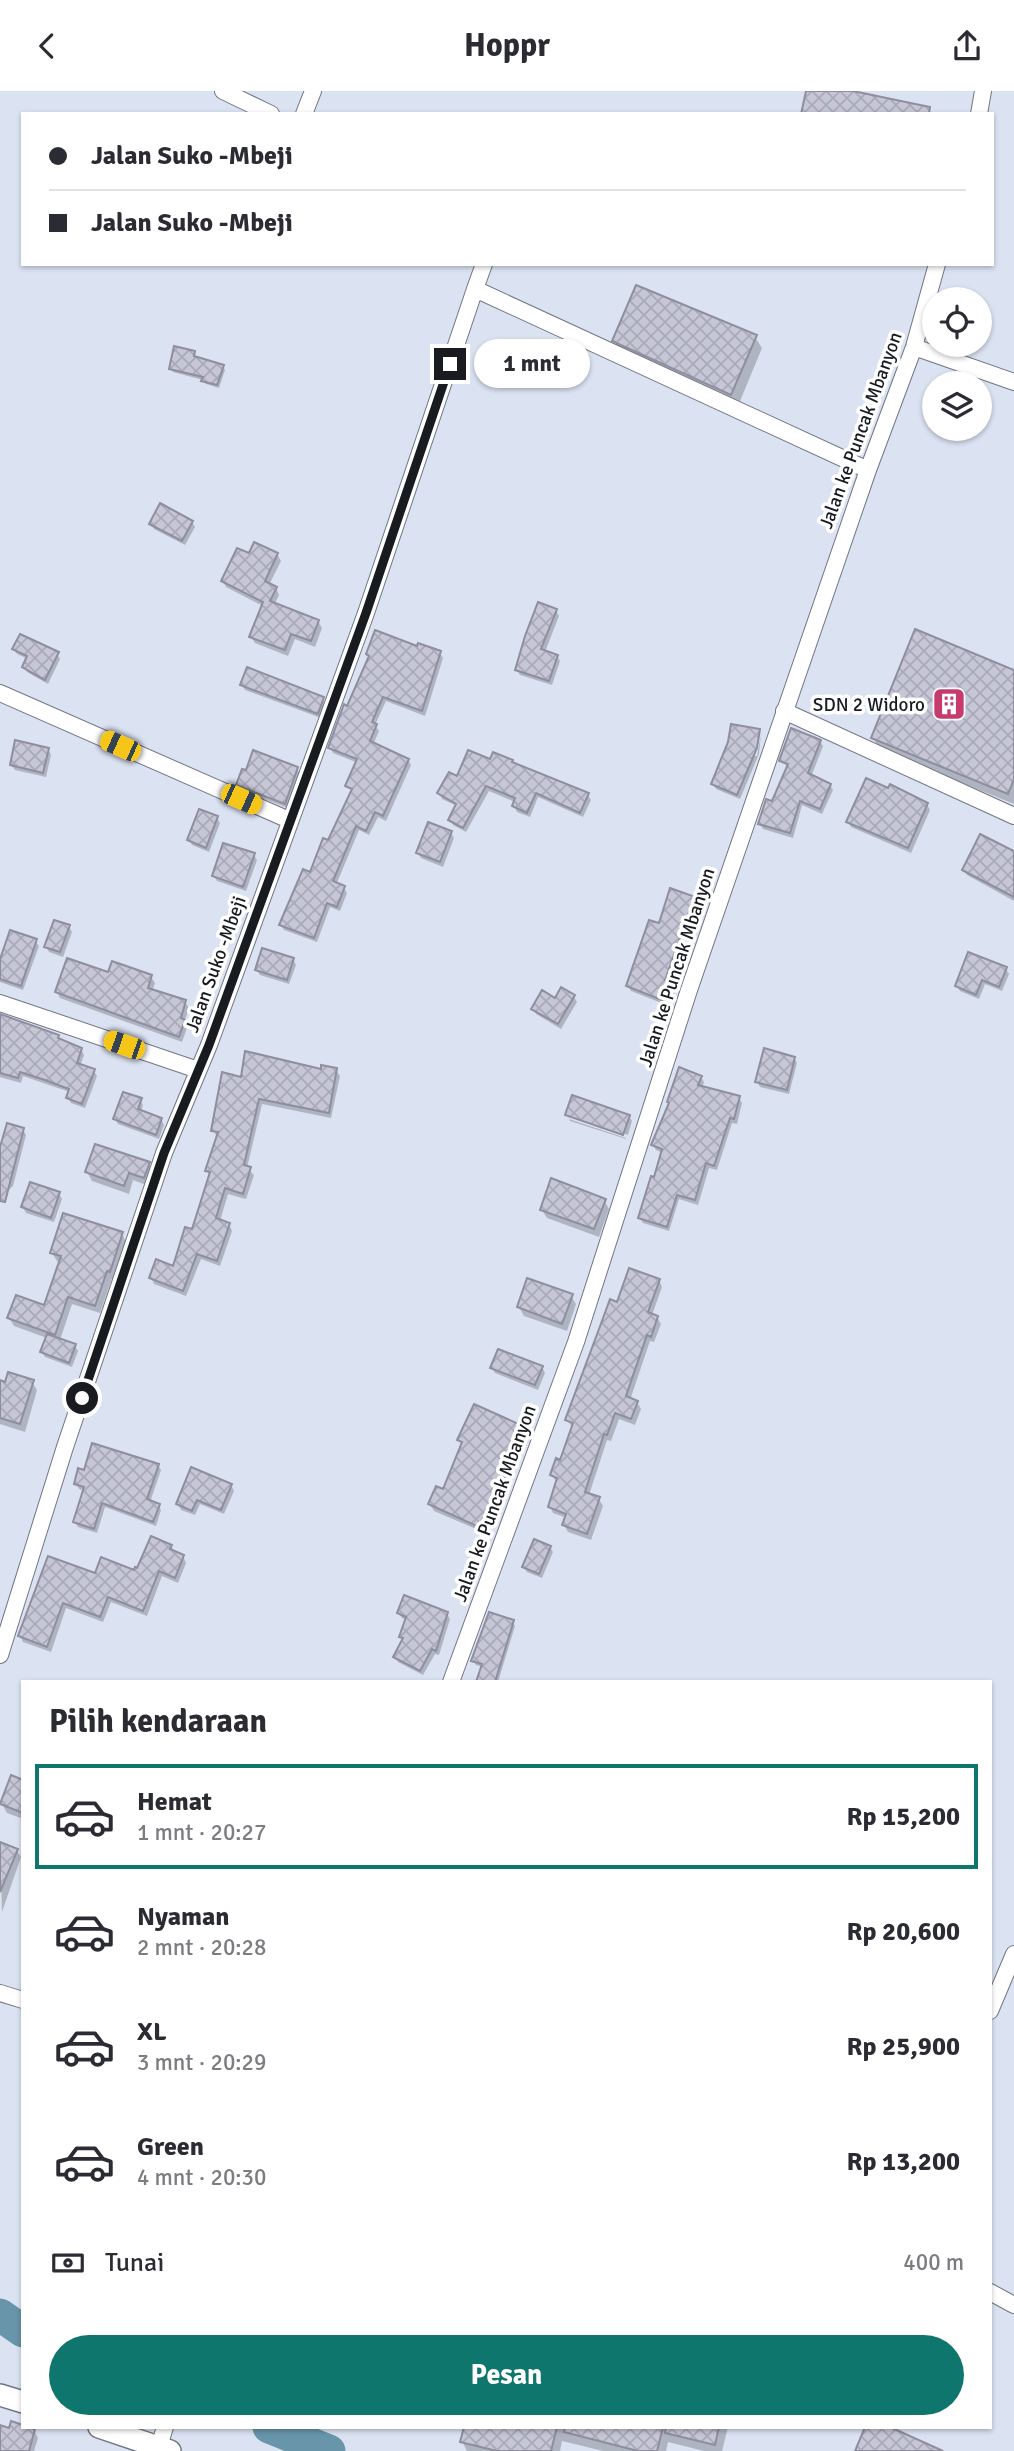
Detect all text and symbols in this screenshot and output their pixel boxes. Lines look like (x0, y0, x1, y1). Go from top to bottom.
text: Hoppr (464, 26, 550, 65)
icon: back (28, 27, 66, 65)
icon: share (948, 27, 986, 65)
text: Jalan Suko -Mbeji (91, 140, 293, 172)
text: Jalan Suko -Mbeji (91, 207, 293, 239)
map controls (922, 287, 992, 441)
button: locate (922, 287, 992, 357)
street label: Jalan ke Puncak Mbanyon (814, 329, 908, 532)
callout: 1 mnt (475, 339, 590, 389)
route end (434, 348, 466, 380)
text: 1 mnt (503, 349, 561, 378)
button: layers (922, 371, 992, 441)
building icon: SDN 2 Widoro (930, 685, 968, 723)
place label: SDN 2 Widoro (813, 693, 925, 717)
car (97, 728, 144, 764)
car (218, 781, 265, 817)
street label: Jalan ke Puncak Mbanyon (633, 865, 720, 1070)
street label: Jalan Suko -Mbeji (180, 893, 252, 1036)
car (101, 1028, 148, 1062)
route start (66, 1382, 98, 1414)
street label: Jalan ke Puncak Mbanyon (448, 1402, 542, 1605)
text: Pilih kendaraan (49, 1702, 267, 1741)
icon: car (53, 1785, 116, 1848)
text: Hemat (137, 1786, 212, 1818)
text: Rp 15,200 (846, 1801, 960, 1833)
text: 1 mnt · 20:27 (137, 1818, 266, 1847)
icon: car (53, 1900, 116, 1963)
text: Nyaman (137, 1901, 230, 1933)
text: Rp 20,600 (846, 1916, 960, 1948)
text: 2 mnt · 20:28 (137, 1933, 266, 1962)
icon: car (53, 2015, 116, 2078)
text: XL (137, 2016, 167, 2048)
text: Rp 25,900 (846, 2031, 960, 2063)
text: 3 mnt · 20:29 (137, 2048, 266, 2077)
icon: car (53, 2130, 116, 2193)
text: Green (137, 2131, 204, 2163)
text: Rp 13,200 (846, 2146, 960, 2178)
text: 4 mnt · 20:30 (137, 2163, 266, 2192)
icon: cash (49, 2244, 87, 2282)
text: Tunai (105, 2247, 164, 2279)
text: 400 m (903, 2248, 964, 2277)
button: Pesan (49, 2335, 964, 2415)

